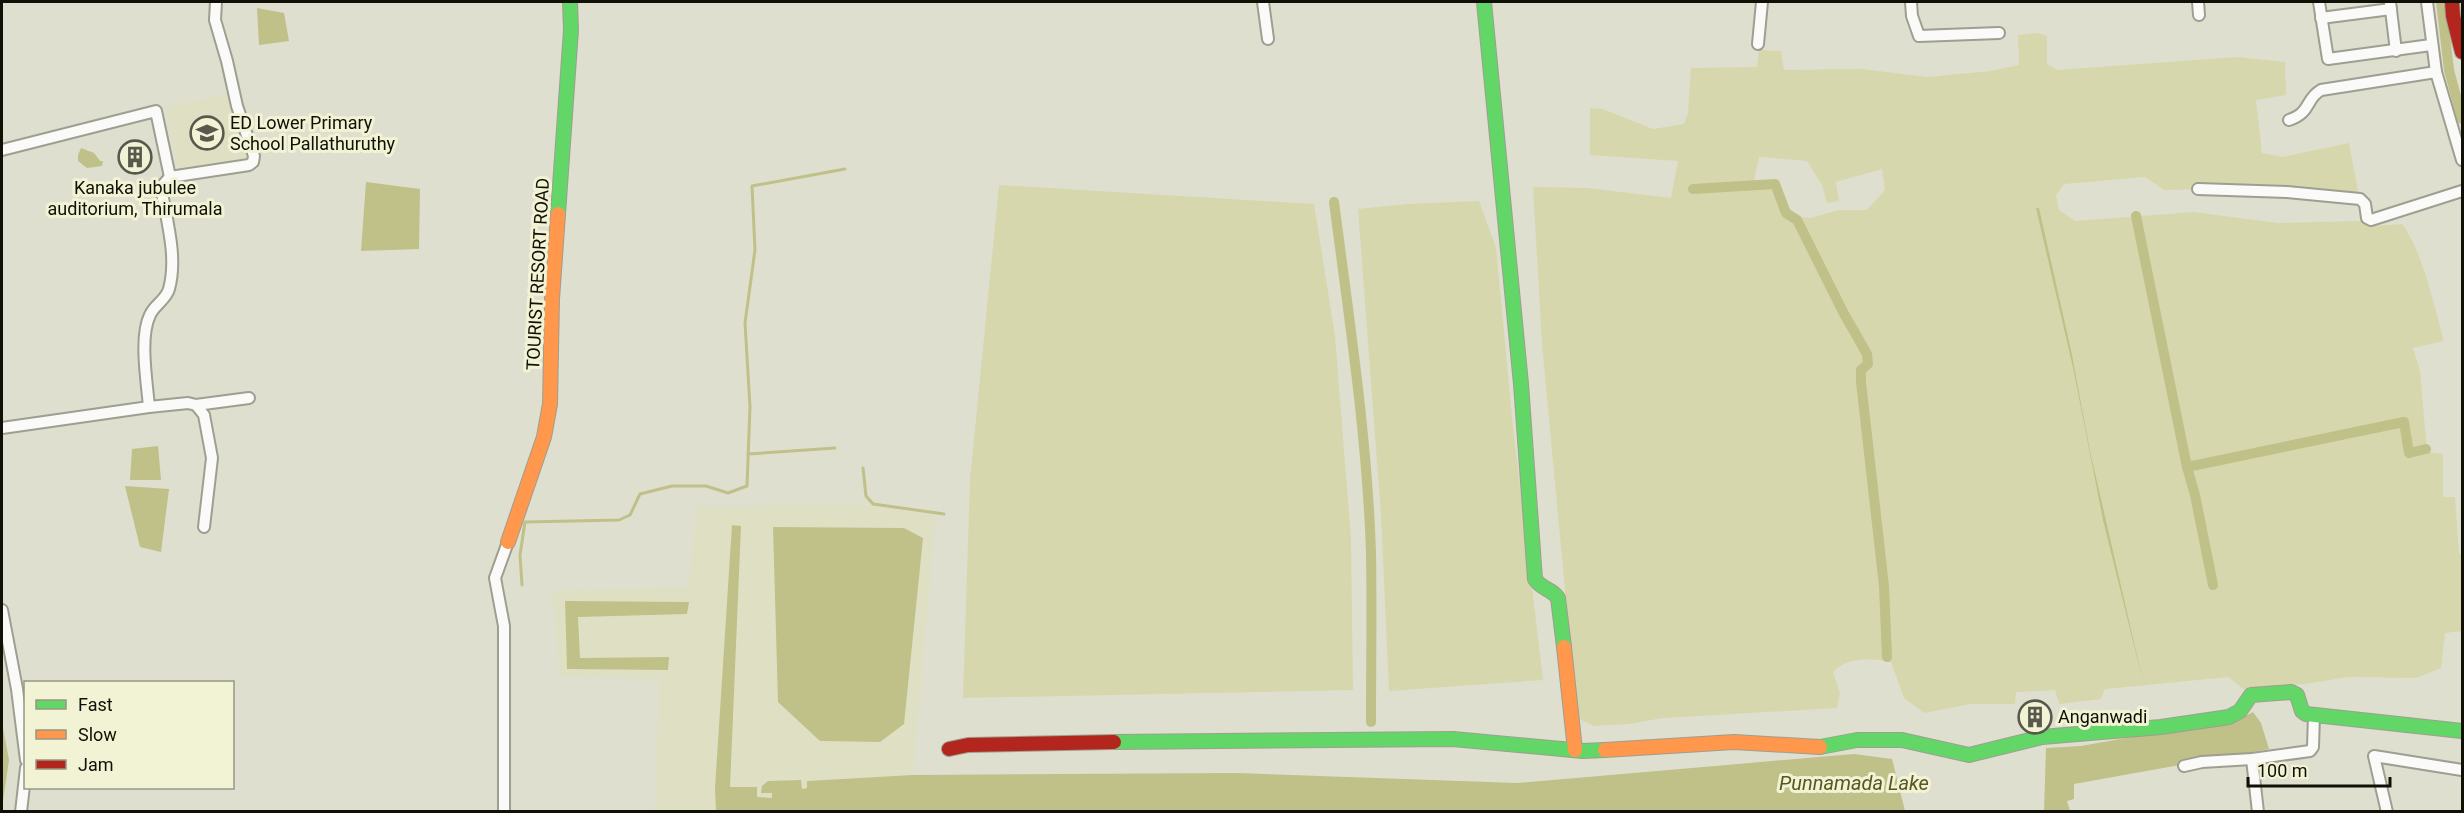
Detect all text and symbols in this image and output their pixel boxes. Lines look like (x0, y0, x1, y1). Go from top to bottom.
place label: ED Lower Primary School Pallathuruthy (230, 112, 396, 154)
school or university icon: ED Lower Primary School Pallathuruthy (189, 115, 225, 151)
building icon: Kanaka jubulee auditorium, Thirumala (117, 139, 153, 175)
place label: Kanaka jubulee auditorium, Thirumala (48, 177, 222, 219)
street label: TOURIST RESORT ROAD (522, 177, 553, 371)
legend (24, 681, 234, 789)
text: Fast (78, 694, 113, 715)
building icon: Anganwadi (2017, 699, 2053, 735)
place label: Anganwadi (2058, 706, 2147, 727)
text: Slow (78, 724, 117, 745)
scale bar (2248, 750, 2390, 788)
text: Jam (78, 754, 114, 775)
text: 100 m (2257, 760, 2308, 781)
water label: Punnamada Lake (1779, 771, 1929, 795)

